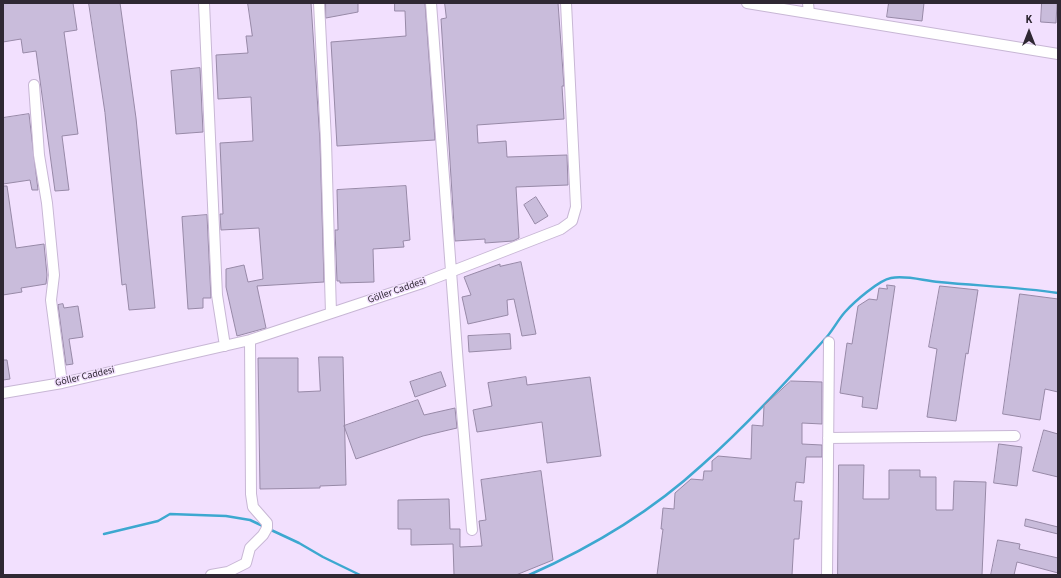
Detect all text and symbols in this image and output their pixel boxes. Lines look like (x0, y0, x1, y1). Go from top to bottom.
north arrow (1009, 12, 1049, 52)
text: K (1026, 12, 1032, 27)
street label: Göller Caddesi (366, 275, 428, 307)
street label: Göller Caddesi (54, 364, 116, 390)

